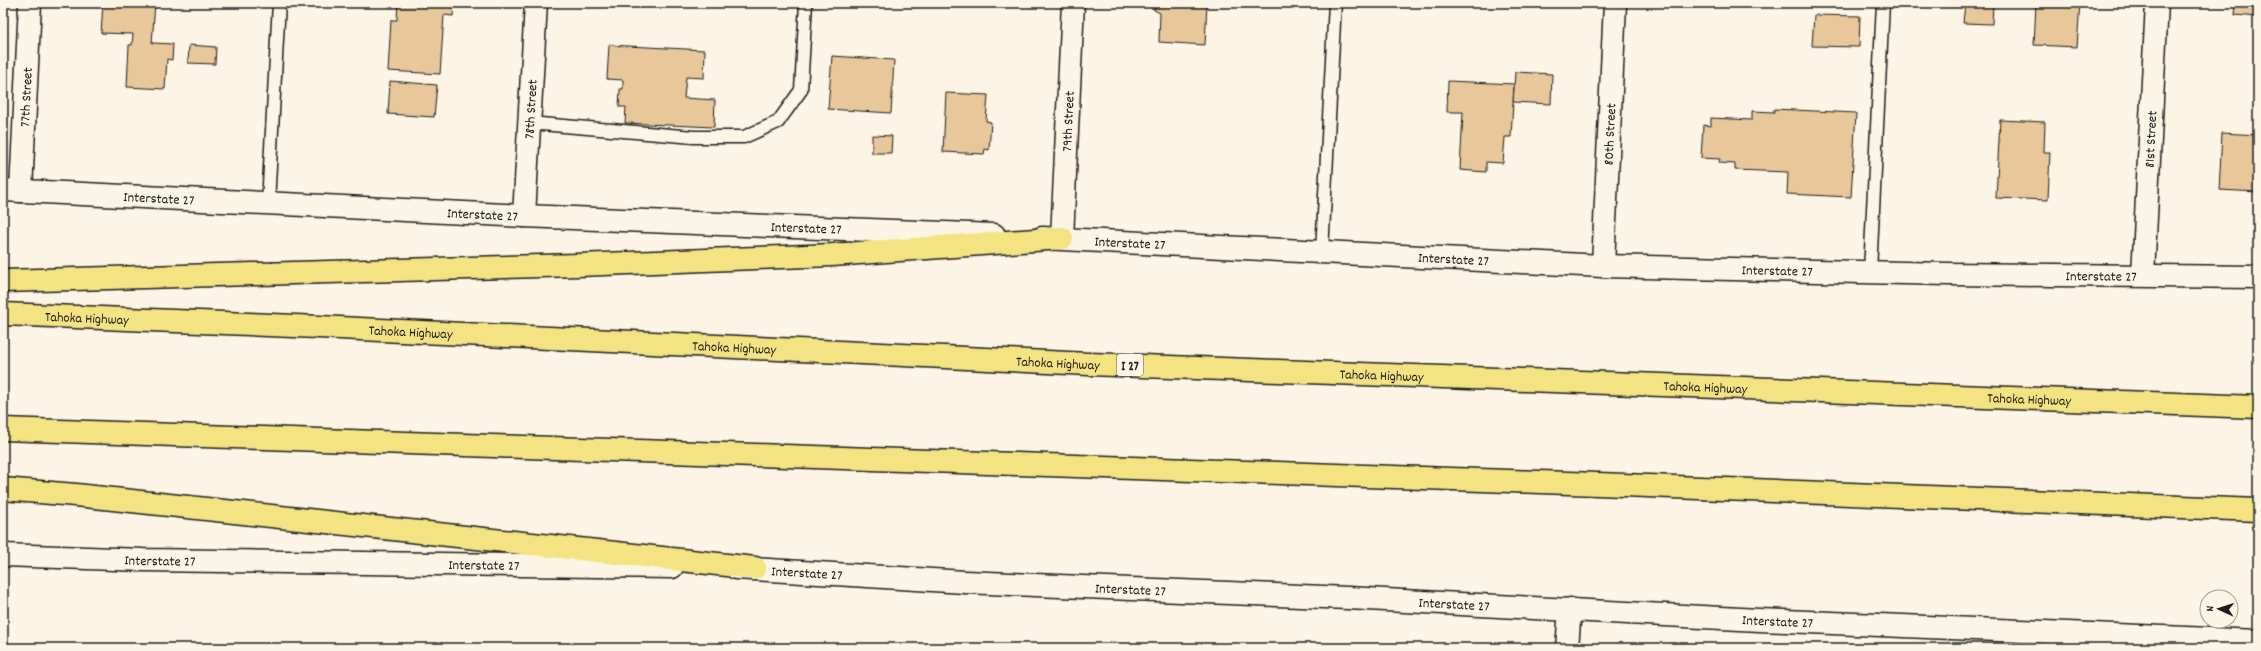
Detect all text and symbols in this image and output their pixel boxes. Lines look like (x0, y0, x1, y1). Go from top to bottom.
street label: 77th Street (16, 67, 39, 127)
street label: 78th Street (520, 79, 544, 140)
street label: 79th Street (1058, 90, 1081, 152)
street label: 80th Street (1600, 103, 1622, 166)
street label: 81st Street (2141, 110, 2163, 168)
street label: Interstate 27 (123, 188, 195, 212)
street label: Interstate 27 (446, 204, 518, 228)
street label: Interstate 27 (770, 218, 842, 241)
street label: Interstate 27 (1094, 233, 1166, 256)
street label: Interstate 27 (1417, 249, 1489, 272)
street label: Interstate 27 (1741, 261, 1813, 283)
street label: Interstate 27 (2066, 267, 2137, 288)
street label: Tahoka Highway (44, 308, 130, 331)
street label: Tahoka Highway (368, 321, 453, 345)
street label: Tahoka Highway (692, 337, 777, 361)
street label: Tahoka Highway (1015, 352, 1100, 376)
road number: I 27 (1117, 354, 1143, 376)
street label: Tahoka Highway (1339, 365, 1424, 388)
street label: Tahoka Highway (1663, 377, 1748, 400)
street label: Tahoka Highway (1987, 389, 2072, 412)
street label: Interstate 27 (124, 551, 196, 573)
street label: Interstate 27 (448, 556, 520, 577)
street label: Interstate 27 (771, 562, 843, 586)
street label: Interstate 27 (1094, 579, 1166, 602)
north arrow (2199, 589, 2239, 629)
street label: Interstate 27 (1418, 594, 1490, 618)
text: N (2203, 605, 2219, 612)
street label: Interstate 27 (1741, 611, 1813, 634)

